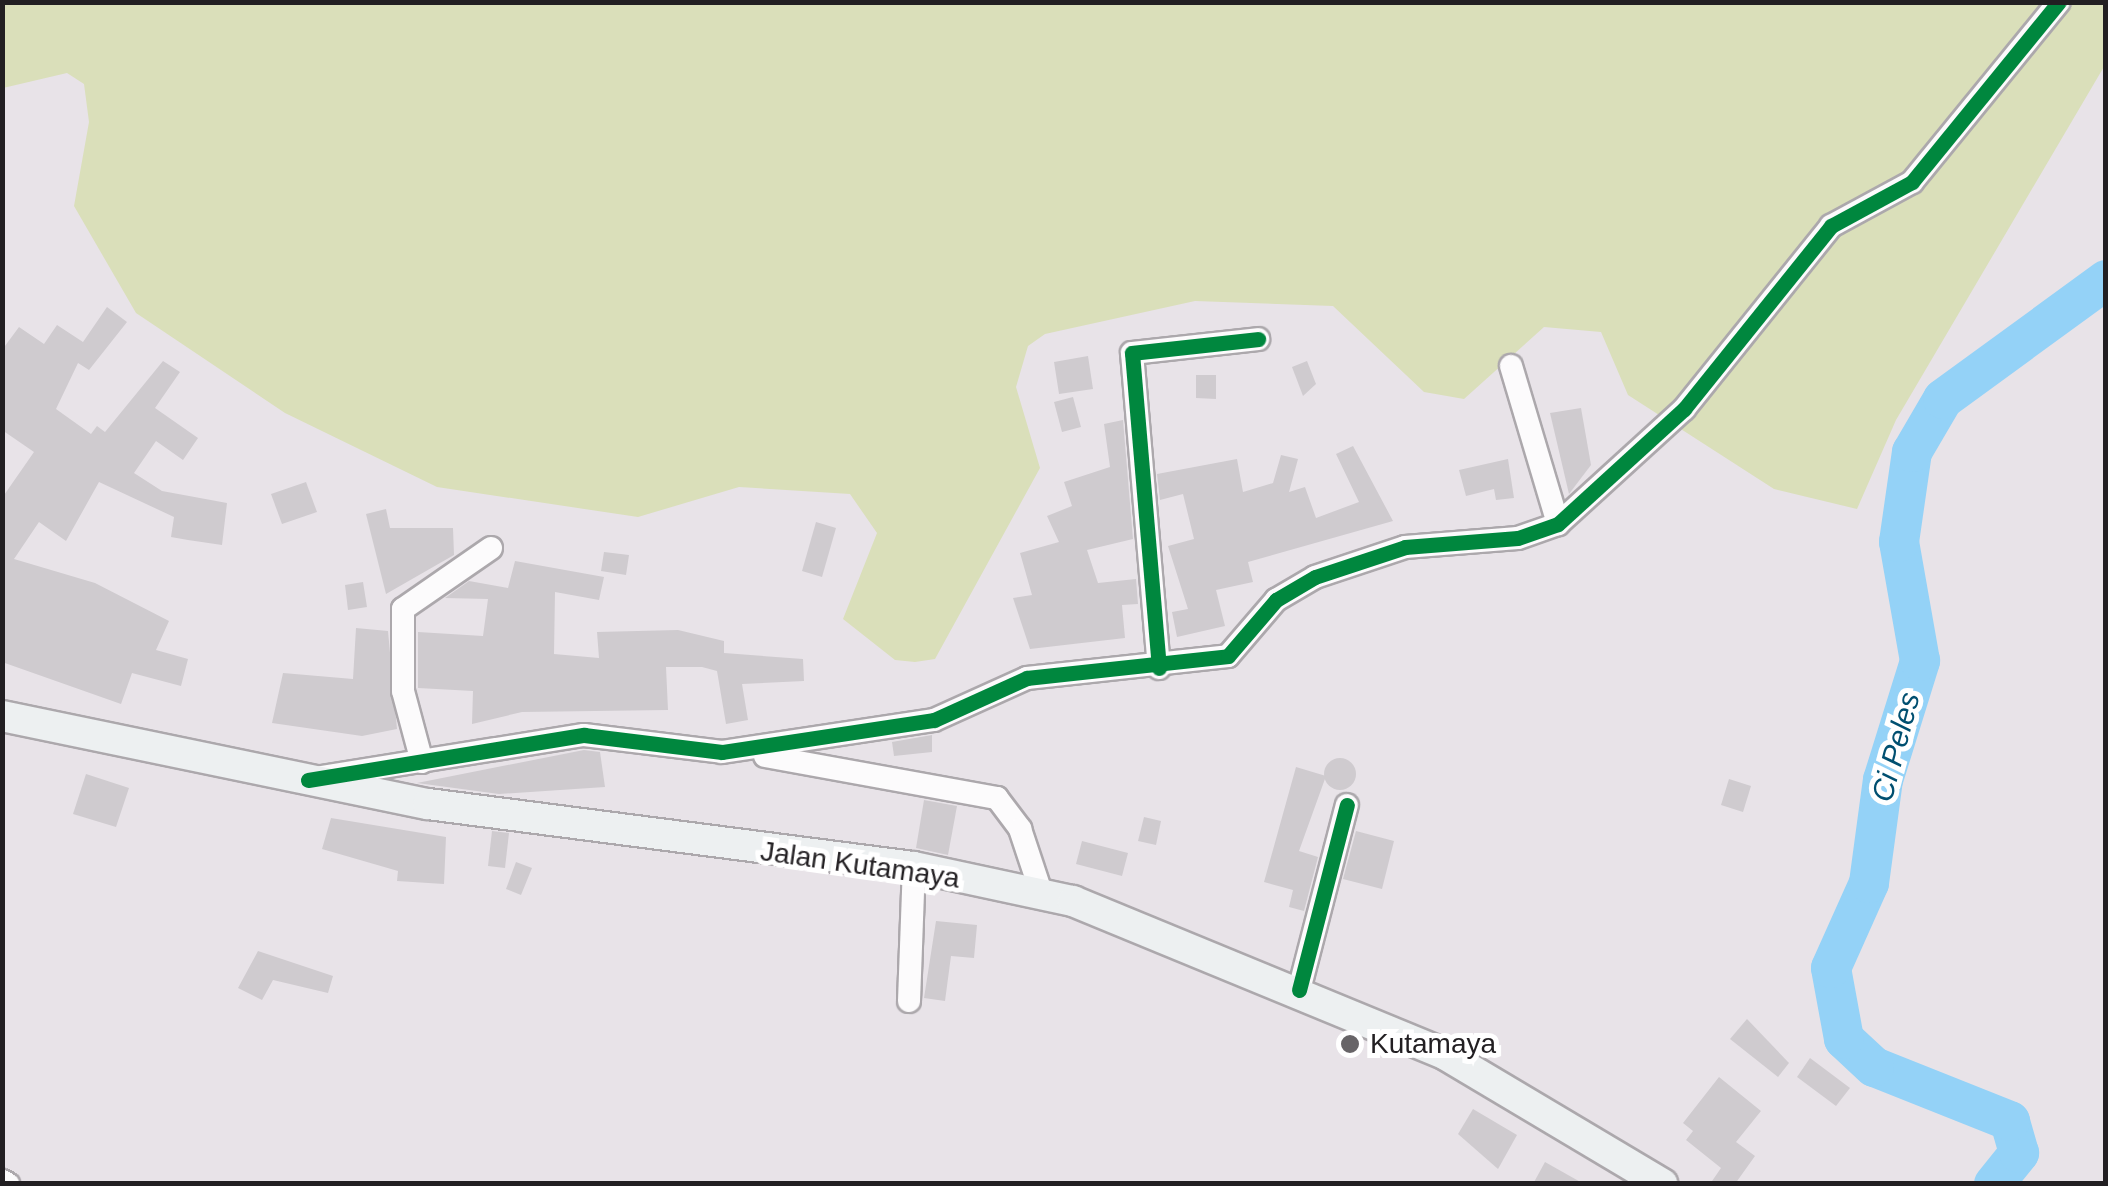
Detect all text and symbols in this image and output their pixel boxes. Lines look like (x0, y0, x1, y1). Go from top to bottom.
water label: Ci Peles (1864, 688, 1928, 806)
street label: Jalan Kutamaya (758, 834, 962, 896)
place label: Kutamaya (1370, 1027, 1496, 1061)
marker: Kutamaya (1339, 1033, 1361, 1055)

